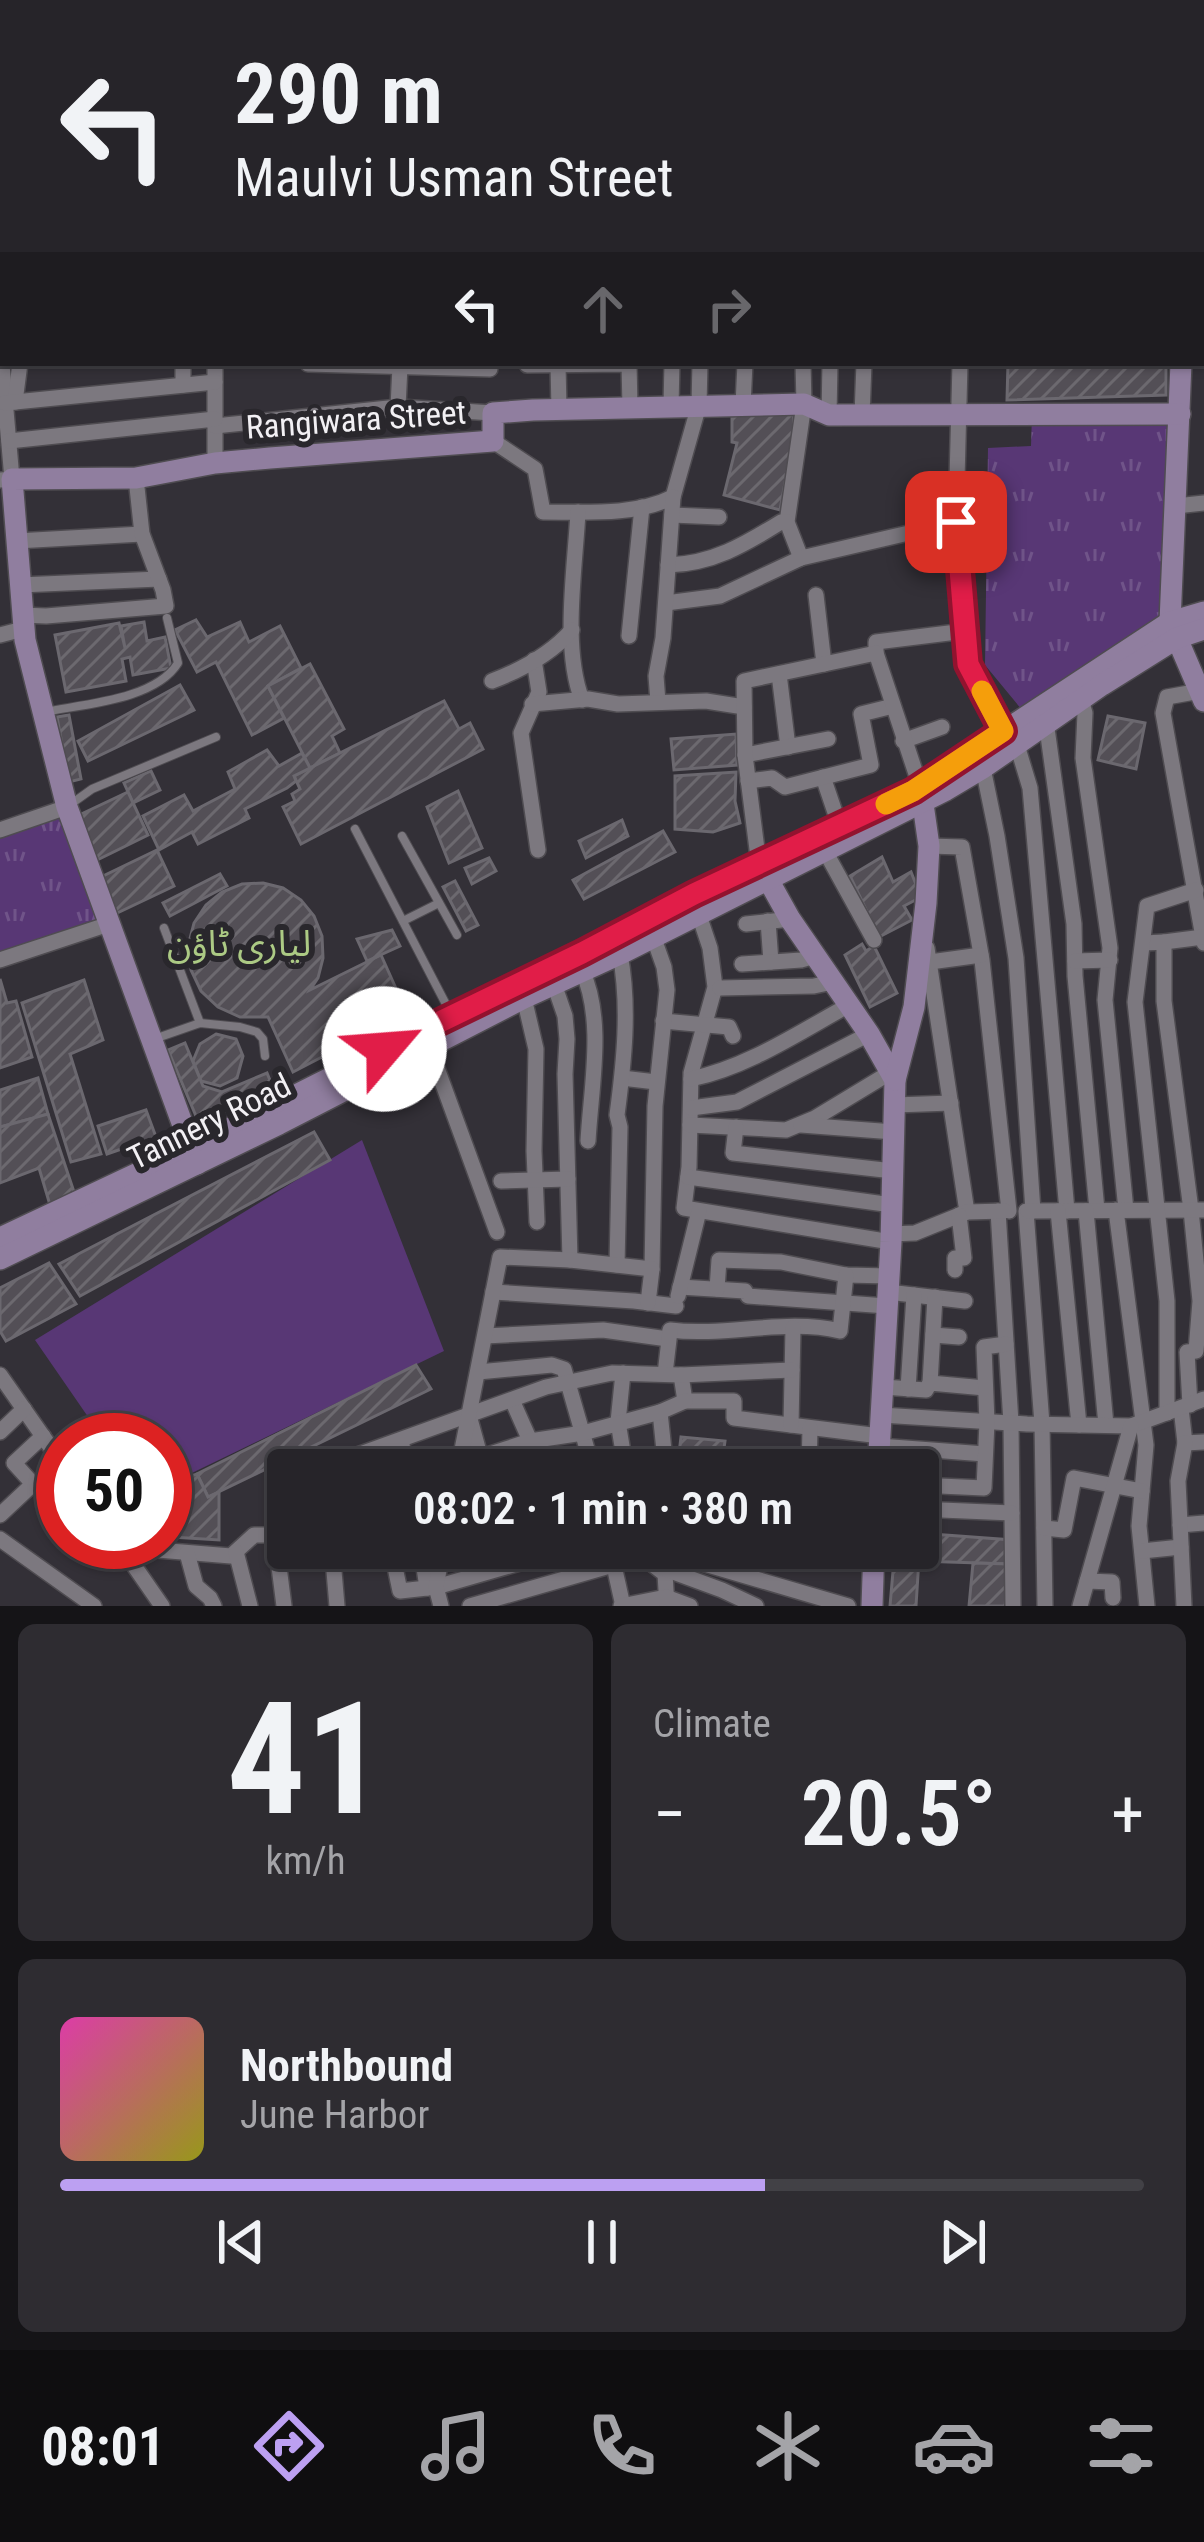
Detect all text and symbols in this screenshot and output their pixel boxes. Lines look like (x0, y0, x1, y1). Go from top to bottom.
text: 290 m (234, 45, 443, 144)
icon: left (36, 48, 192, 204)
text: Maulvi Usman Street (234, 146, 674, 209)
icon: left (444, 276, 510, 342)
icon: ahead (570, 276, 636, 342)
icon: right (696, 276, 762, 342)
street label: Rangiwara Street (245, 392, 467, 447)
pin (905, 471, 1007, 573)
icon: arrive (923, 489, 989, 555)
district label: لیاری ٹاؤن (167, 923, 311, 965)
position arrow (321, 986, 447, 1112)
street label: Tannery Road (121, 1065, 297, 1178)
speed limit sign: 50 (36, 1413, 192, 1569)
text: 08:02 · 1 min · 380 m (413, 1482, 793, 1535)
text: 41 (227, 1668, 384, 1851)
text: Climate (653, 1701, 771, 1747)
text: 20.5° (801, 1762, 997, 1867)
text: − (653, 1776, 686, 1853)
text: + (1111, 1776, 1144, 1853)
text: km/h (265, 1838, 346, 1884)
text: Northbound (240, 2039, 453, 2092)
text: June Harbor (240, 2092, 429, 2138)
icon: previous (208, 2209, 274, 2275)
icon: pause (569, 2209, 635, 2275)
icon: next (930, 2209, 996, 2275)
icon: directions (247, 2404, 331, 2488)
icon: music (414, 2404, 498, 2488)
icon: phone (580, 2404, 664, 2488)
icon: climate (746, 2404, 830, 2488)
icon: car (912, 2404, 996, 2488)
icon: filters (1079, 2404, 1163, 2488)
text: 08:01 (41, 2415, 165, 2478)

